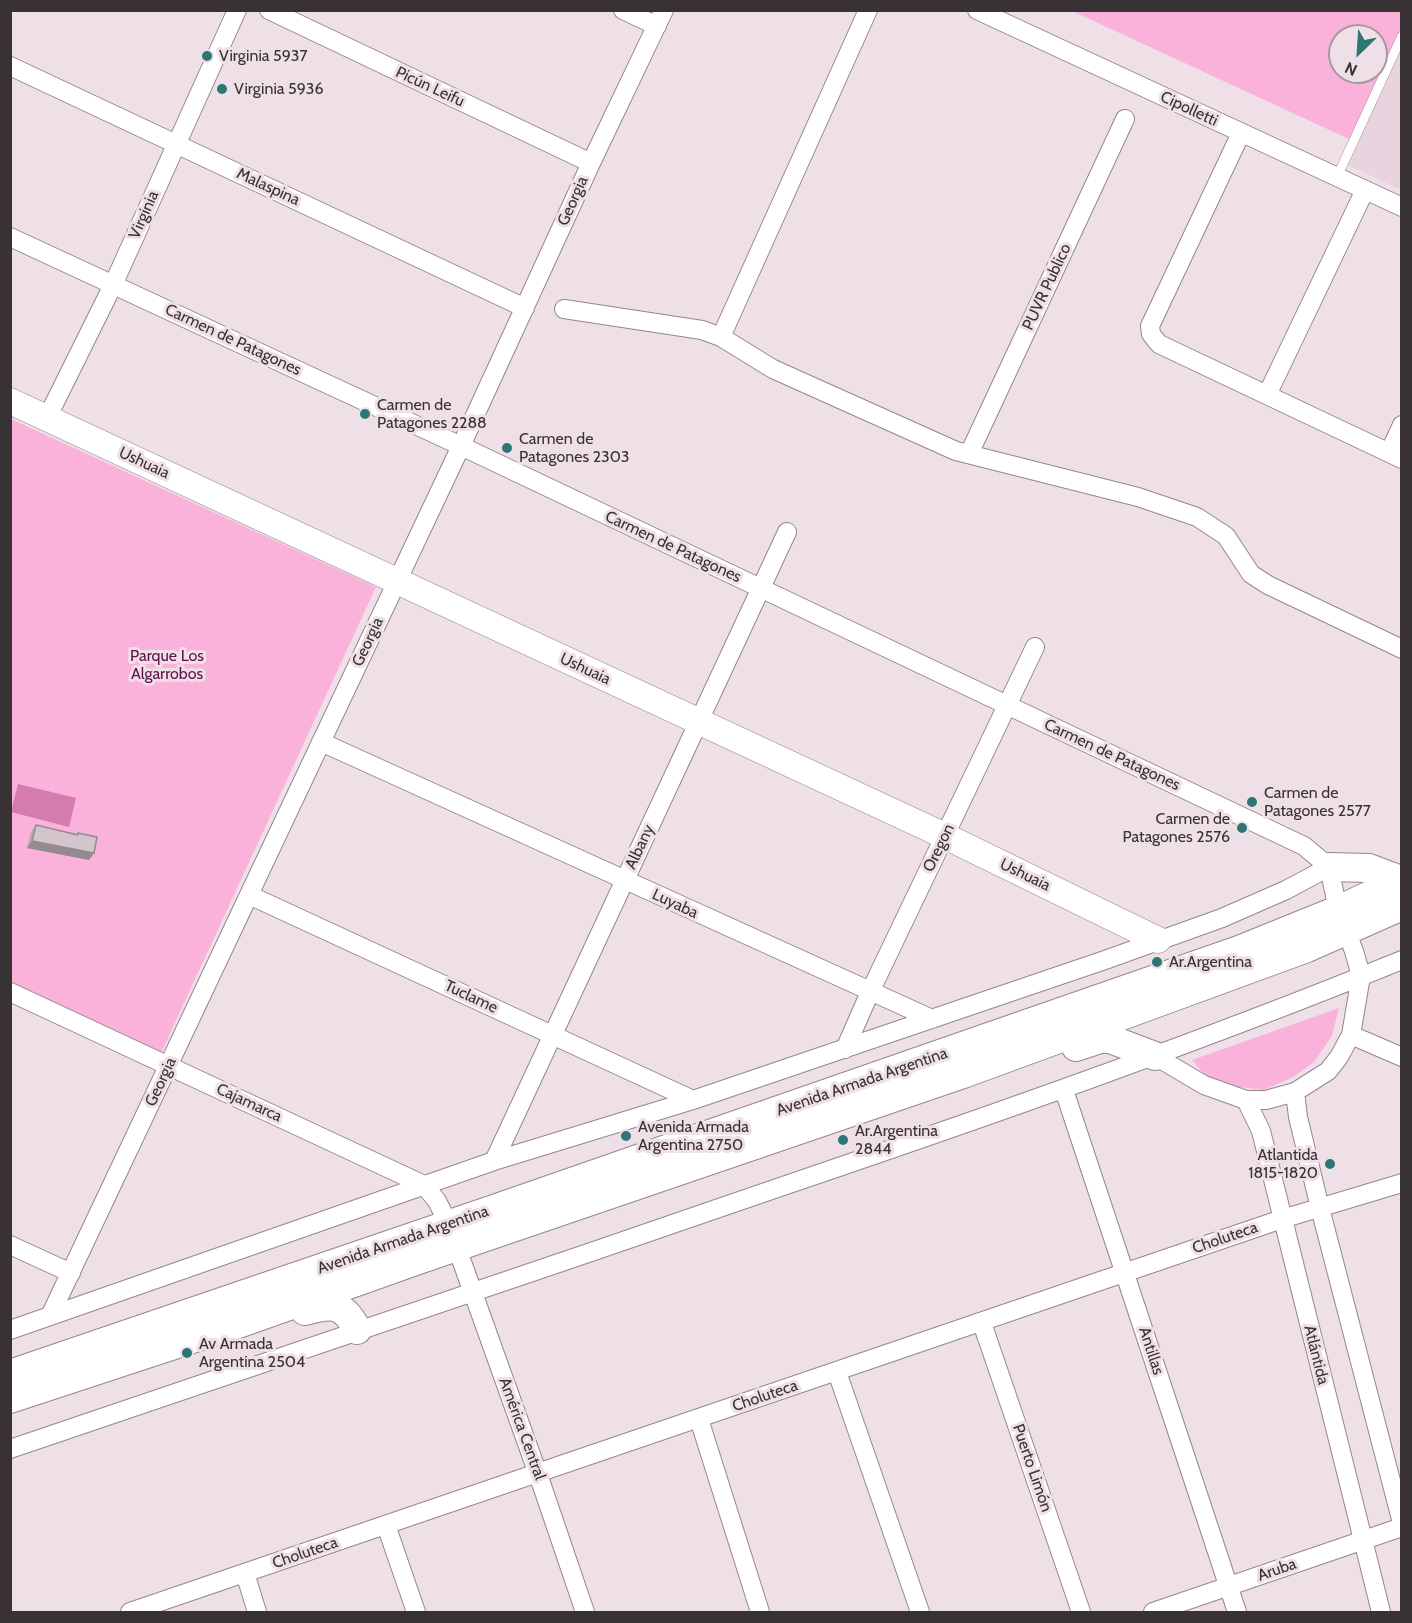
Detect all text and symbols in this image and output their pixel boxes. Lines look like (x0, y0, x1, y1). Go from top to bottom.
north arrow (1328, 24, 1388, 84)
place label: Virginia 5937 (219, 46, 308, 66)
marker: Virginia 5937 (200, 49, 214, 63)
text: N (1342, 58, 1360, 80)
street label: Picún Leifu (393, 63, 467, 111)
place label: Virginia 5936 (234, 79, 324, 99)
marker: Virginia 5936 (215, 82, 229, 96)
street label: Cipolletti (1157, 87, 1221, 131)
street label: Malaspina (233, 164, 303, 210)
street label: Georgia (554, 173, 592, 229)
street label: Virginia (125, 188, 163, 242)
street label: PUVR Publico (1019, 241, 1075, 333)
street label: Carmen de Patagones (162, 300, 304, 380)
place label: Carmen de Patagones 2288 (377, 395, 487, 433)
marker: Carmen de Patagones 2288 (358, 407, 372, 421)
place label: Carmen de Patagones 2303 (519, 429, 630, 467)
marker: Carmen de Patagones 2303 (500, 441, 514, 455)
street label: Ushuaia (116, 443, 172, 483)
street label: Carmen de Patagones (602, 507, 744, 587)
street label: Georgia (348, 614, 388, 670)
park label: Parque Los Algarrobos (130, 646, 204, 684)
street label: Ushuaia (557, 649, 613, 689)
street label: Carmen de Patagones (1041, 715, 1183, 795)
place label: Carmen de Patagones 2577 (1264, 783, 1371, 821)
marker: Carmen de Patagones 2577 (1245, 795, 1259, 809)
place label: Carmen de Patagones 2576 (1123, 809, 1230, 847)
street label: Oregon (919, 821, 959, 875)
marker: Carmen de Patagones 2576 (1235, 821, 1249, 835)
street label: Albany (621, 822, 659, 872)
street label: Ushuaia (997, 855, 1053, 895)
street label: Luyaba (649, 885, 701, 923)
place label: Ar.Argentina (1169, 952, 1252, 972)
marker: Ar.Argentina (1150, 955, 1164, 969)
street label: Tuclame (441, 976, 501, 1018)
street label: Avenida Armada Argentina (774, 1044, 950, 1120)
street label: Georgia (141, 1054, 181, 1110)
street label: Cajamarca (213, 1079, 285, 1127)
place label: Avenida Armada Argentina 2750 (638, 1117, 749, 1155)
place label: Ar.Argentina 2844 (855, 1121, 938, 1159)
marker: Avenida Armada Argentina 2750 (619, 1129, 633, 1143)
marker: Ar.Argentina 2844 (836, 1133, 850, 1147)
place label: Atlantida 1815-1820 (1248, 1145, 1318, 1183)
marker: Atlantida 1815-1820 (1323, 1157, 1337, 1171)
street label: Avenida Armada Argentina (315, 1202, 491, 1278)
street label: Choluteca (1190, 1218, 1260, 1258)
street label: Atlántida (1299, 1323, 1333, 1387)
street label: Antillas (1134, 1325, 1168, 1377)
place label: Av Armada Argentina 2504 (199, 1334, 305, 1372)
marker: Av Armada Argentina 2504 (180, 1346, 194, 1360)
street label: América Central (495, 1375, 549, 1483)
street label: Choluteca (730, 1376, 800, 1416)
street label: Puerto Limón (1008, 1422, 1056, 1514)
street label: Choluteca (270, 1533, 340, 1573)
street label: Aruba (1255, 1554, 1299, 1586)

